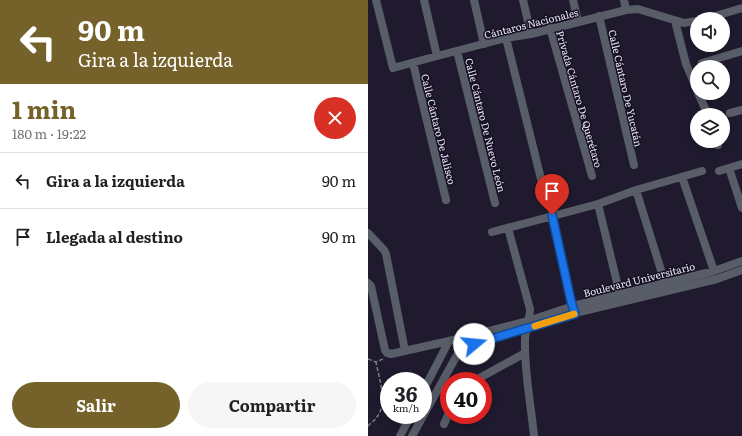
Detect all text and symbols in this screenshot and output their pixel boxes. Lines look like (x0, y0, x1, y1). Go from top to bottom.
street label: Cántaros Nacionales (482, 4, 580, 42)
text: 90 m (78, 8, 145, 50)
map controls (690, 12, 730, 148)
button: sound (690, 12, 730, 52)
icon: left (12, 16, 64, 68)
street label: Calle Cántaro De Yucatán (605, 28, 647, 148)
street label: Privada Cántaro De Querétaro (553, 29, 607, 169)
text: Gira a la izquierda (78, 46, 233, 73)
street label: Calle Cántaro De Nuevo León (462, 56, 510, 194)
button: search (690, 60, 730, 100)
street label: Calle Cántaro De Jalisco (418, 72, 460, 186)
text: 1 min (12, 91, 76, 126)
button: close (314, 97, 356, 139)
button: layers (690, 108, 730, 148)
text: 180 m · 19:22 (12, 124, 86, 143)
text: Gira a la izquierda (46, 169, 185, 192)
text: 90 m (322, 169, 356, 192)
icon: left (12, 170, 34, 192)
pin (535, 174, 569, 215)
icon: arrive (541, 180, 563, 202)
text: Llegada al destino (46, 225, 183, 248)
text: 90 m (322, 225, 356, 248)
icon: arrive (12, 226, 34, 248)
street label: Boulevard Universitario (582, 258, 697, 300)
position arrow (453, 323, 495, 365)
speed limit sign: 40 (440, 372, 492, 424)
text: 36 (395, 378, 417, 408)
button: Salir (12, 382, 180, 428)
button: Compartir (188, 382, 356, 428)
text: km/h (393, 400, 419, 415)

